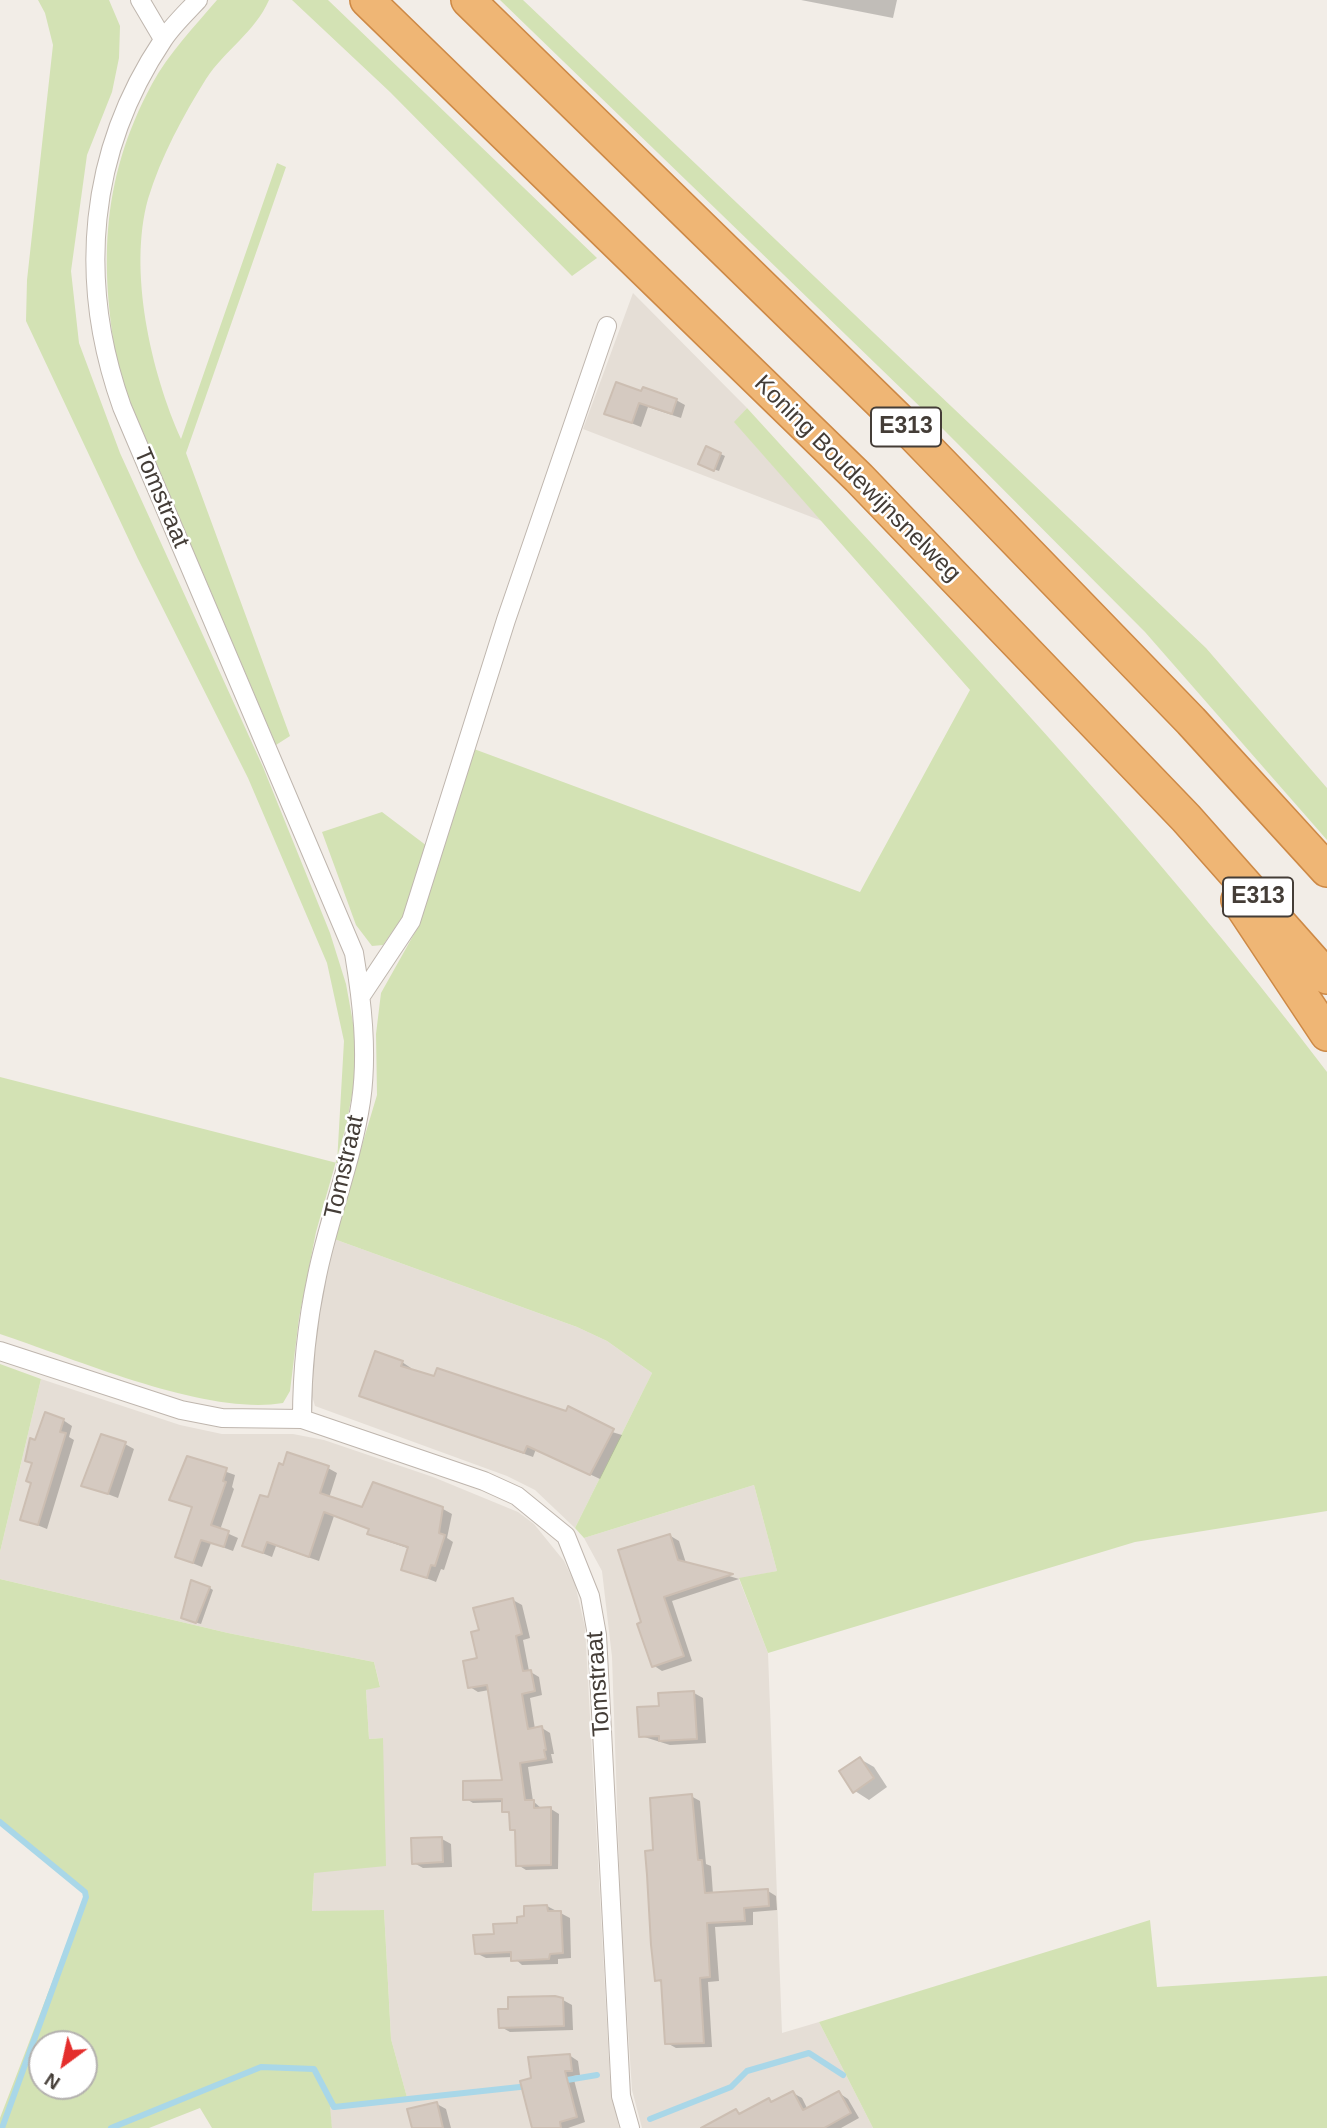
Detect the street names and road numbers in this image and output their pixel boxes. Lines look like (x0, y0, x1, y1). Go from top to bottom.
street label: Koning Boudewijnsnelweg (748, 370, 966, 588)
road number: E313 (871, 408, 941, 446)
street label: Tomstraat (127, 444, 195, 552)
road number: E313 (1223, 877, 1293, 916)
street label: Tomstraat (319, 1112, 371, 1222)
street label: Tomstraat (581, 1630, 617, 1738)

